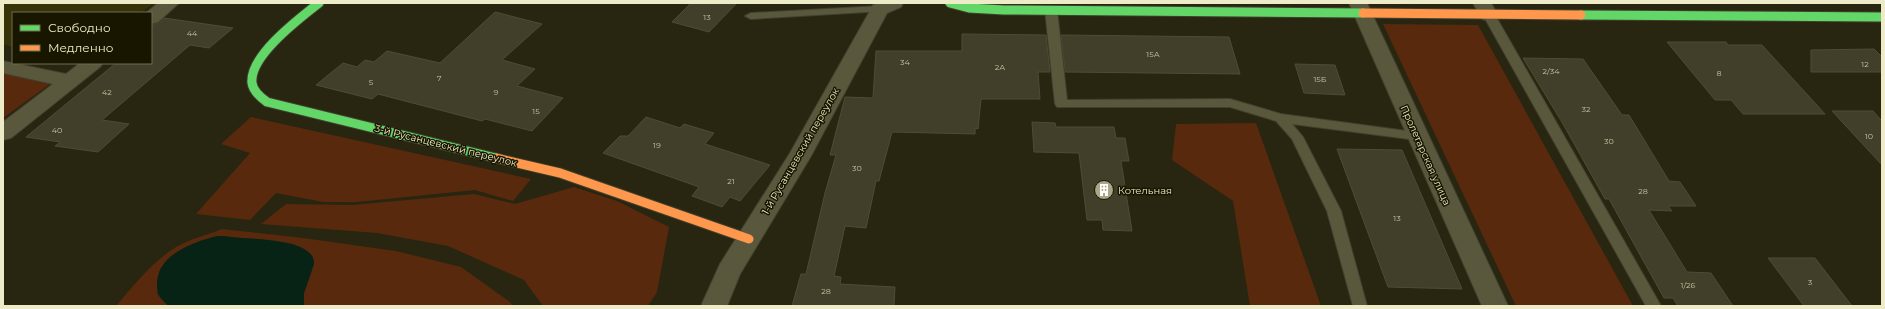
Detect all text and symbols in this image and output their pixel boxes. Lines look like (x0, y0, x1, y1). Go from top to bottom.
legend (12, 12, 152, 64)
house number: 13 (703, 12, 711, 22)
text: Свободно (48, 20, 111, 35)
house number: 44 (187, 28, 198, 38)
text: Медленно (48, 40, 114, 55)
house number: 15А (1146, 49, 1160, 59)
house number: 34 (900, 57, 911, 67)
house number: 12 (1861, 59, 1869, 69)
house number: 2А (995, 62, 1005, 72)
house number: 2/34 (1542, 66, 1560, 76)
house number: 8 (1716, 68, 1722, 78)
house number: 7 (437, 73, 442, 83)
house number: 15Б (1313, 74, 1327, 84)
house number: 5 (369, 77, 374, 87)
street label: 1-й Русанцевский переулок (759, 85, 842, 217)
house number: 42 (102, 87, 112, 97)
house number: 9 (494, 87, 499, 97)
street label: Пролетарская улица (1398, 103, 1453, 207)
house number: 32 (1581, 104, 1591, 114)
house number: 15 (532, 106, 540, 116)
street label: 3-й Русанцевский переулок (373, 121, 519, 170)
house number: 40 (52, 125, 62, 135)
house number: 10 (1865, 131, 1873, 141)
house number: 30 (1604, 136, 1614, 146)
house number: 19 (653, 140, 661, 150)
house number: 30 (852, 163, 862, 173)
house number: 21 (727, 176, 735, 186)
building icon: Котельная (1093, 179, 1115, 201)
place label: Котельная (1118, 184, 1172, 197)
house number: 28 (1638, 186, 1648, 196)
house number: 13 (1393, 213, 1401, 223)
house number: 3 (1808, 277, 1813, 287)
house number: 1/26 (1681, 280, 1696, 290)
house number: 28 (821, 286, 831, 296)

